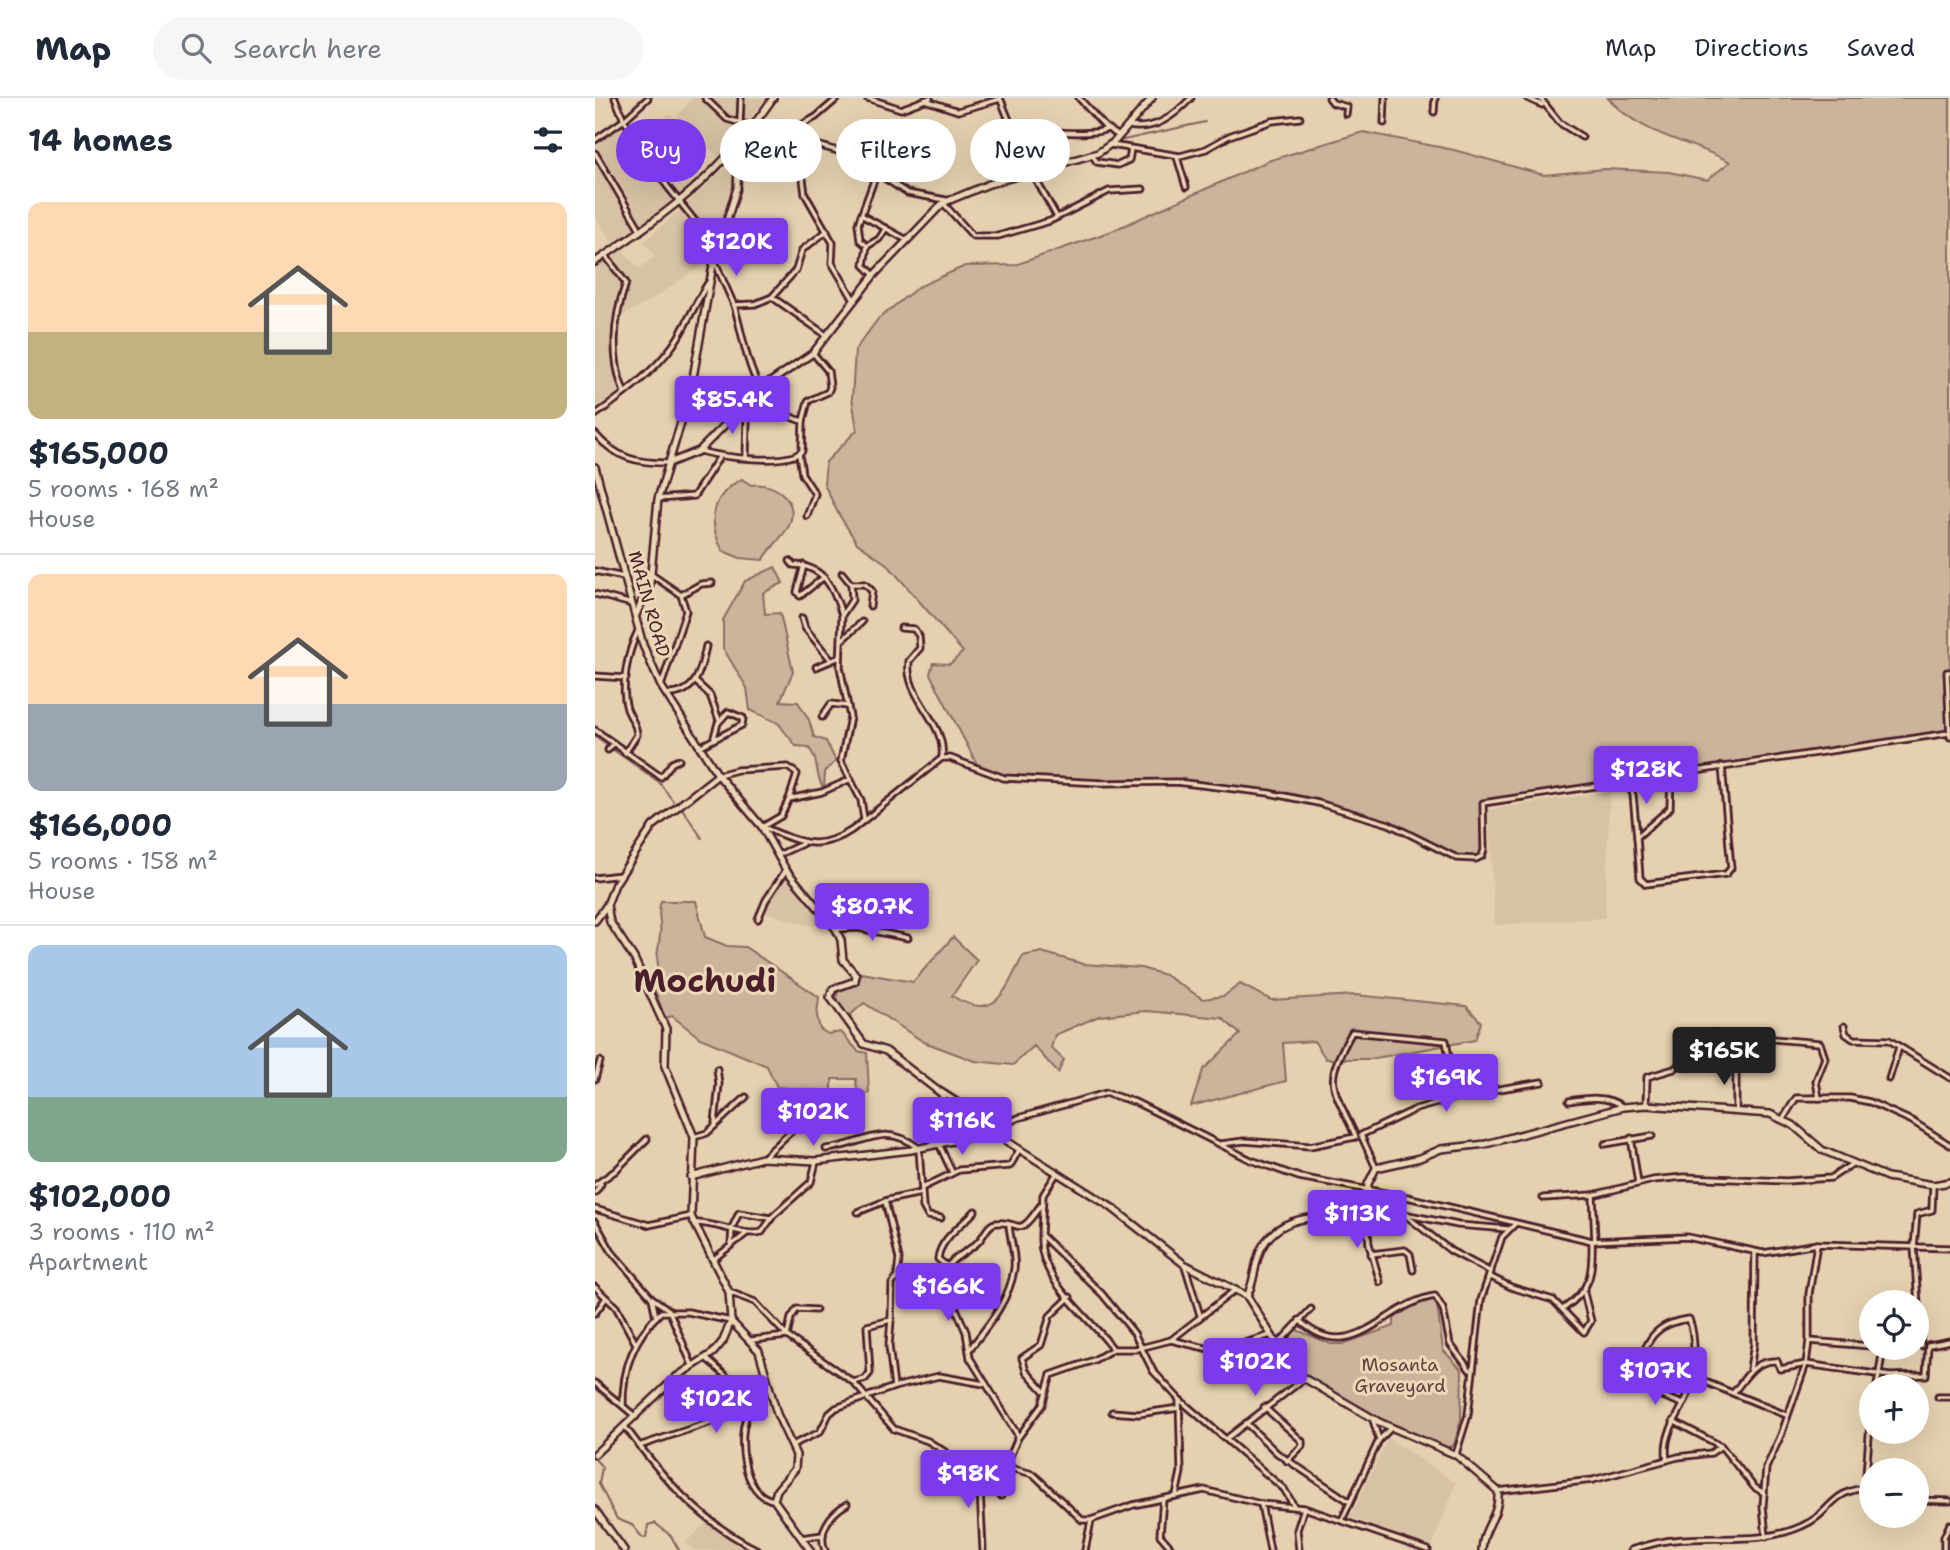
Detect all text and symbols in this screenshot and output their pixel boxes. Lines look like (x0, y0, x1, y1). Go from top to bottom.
search box (153, 17, 643, 80)
text: Map (35, 26, 111, 71)
icon: search (177, 29, 215, 67)
text: Search here (233, 31, 382, 66)
text: Map (1605, 32, 1656, 64)
text: Directions (1694, 32, 1809, 64)
text: Saved (1847, 32, 1915, 64)
chip: Buy (616, 119, 706, 182)
chip: Rent (720, 119, 822, 182)
chip: Filters (836, 119, 956, 182)
chip: New (970, 119, 1070, 182)
text: 14 homes (28, 120, 173, 161)
icon: filters (529, 121, 567, 159)
pin: $120K (687, 218, 785, 278)
text: $120K (700, 226, 772, 256)
icon: home (235, 247, 361, 373)
pin: $85.4K (675, 376, 789, 436)
text: $85.4K (691, 384, 773, 414)
text: $165,000 (28, 433, 169, 474)
text: 5 rooms · 168 m² (28, 474, 219, 504)
text: House (28, 504, 96, 534)
street label: MAIN ROAD (622, 548, 676, 660)
icon: home (235, 619, 361, 745)
pin: $128K (1597, 746, 1695, 806)
text: $128K (1610, 754, 1682, 784)
text: $166,000 (28, 805, 172, 846)
text: 5 rooms · 158 m² (28, 846, 218, 876)
text: House (28, 876, 96, 906)
pin: $80.7K (815, 884, 929, 943)
text: $80.7K (831, 891, 913, 921)
district label: Mochudi (634, 959, 776, 1002)
icon: home (235, 990, 361, 1116)
pin: $165K (1675, 1028, 1773, 1087)
text: $165K (1689, 1035, 1759, 1065)
pin: $169K (1397, 1054, 1495, 1114)
text: $169K (1410, 1062, 1482, 1092)
pin: $102K (764, 1088, 862, 1148)
text: $102K (777, 1096, 849, 1126)
pin: $116K (913, 1098, 1011, 1157)
text: $116K (929, 1105, 995, 1135)
text: $102,000 (28, 1176, 171, 1217)
pin: $113K (1308, 1190, 1406, 1250)
text: $113K (1324, 1198, 1390, 1228)
text: 3 rooms · 110 m² (28, 1217, 215, 1247)
text: Apartment (28, 1247, 148, 1277)
pin: $166K (899, 1264, 997, 1323)
text: $166K (912, 1271, 985, 1301)
map controls (1859, 1290, 1929, 1528)
button: locate (1859, 1290, 1929, 1360)
pin: $102K (1206, 1338, 1304, 1398)
text: $102K (1219, 1346, 1291, 1376)
pin: $107K (1606, 1348, 1704, 1407)
park label: Mosanta Graveyard (1354, 1353, 1446, 1398)
text: $107K (1619, 1355, 1691, 1385)
button: + (1859, 1374, 1929, 1444)
pin: $102K (667, 1376, 765, 1435)
text: $102K (680, 1383, 752, 1413)
pin: $98K (927, 1450, 1009, 1510)
text: $98K (937, 1458, 999, 1488)
button: − (1859, 1458, 1929, 1528)

